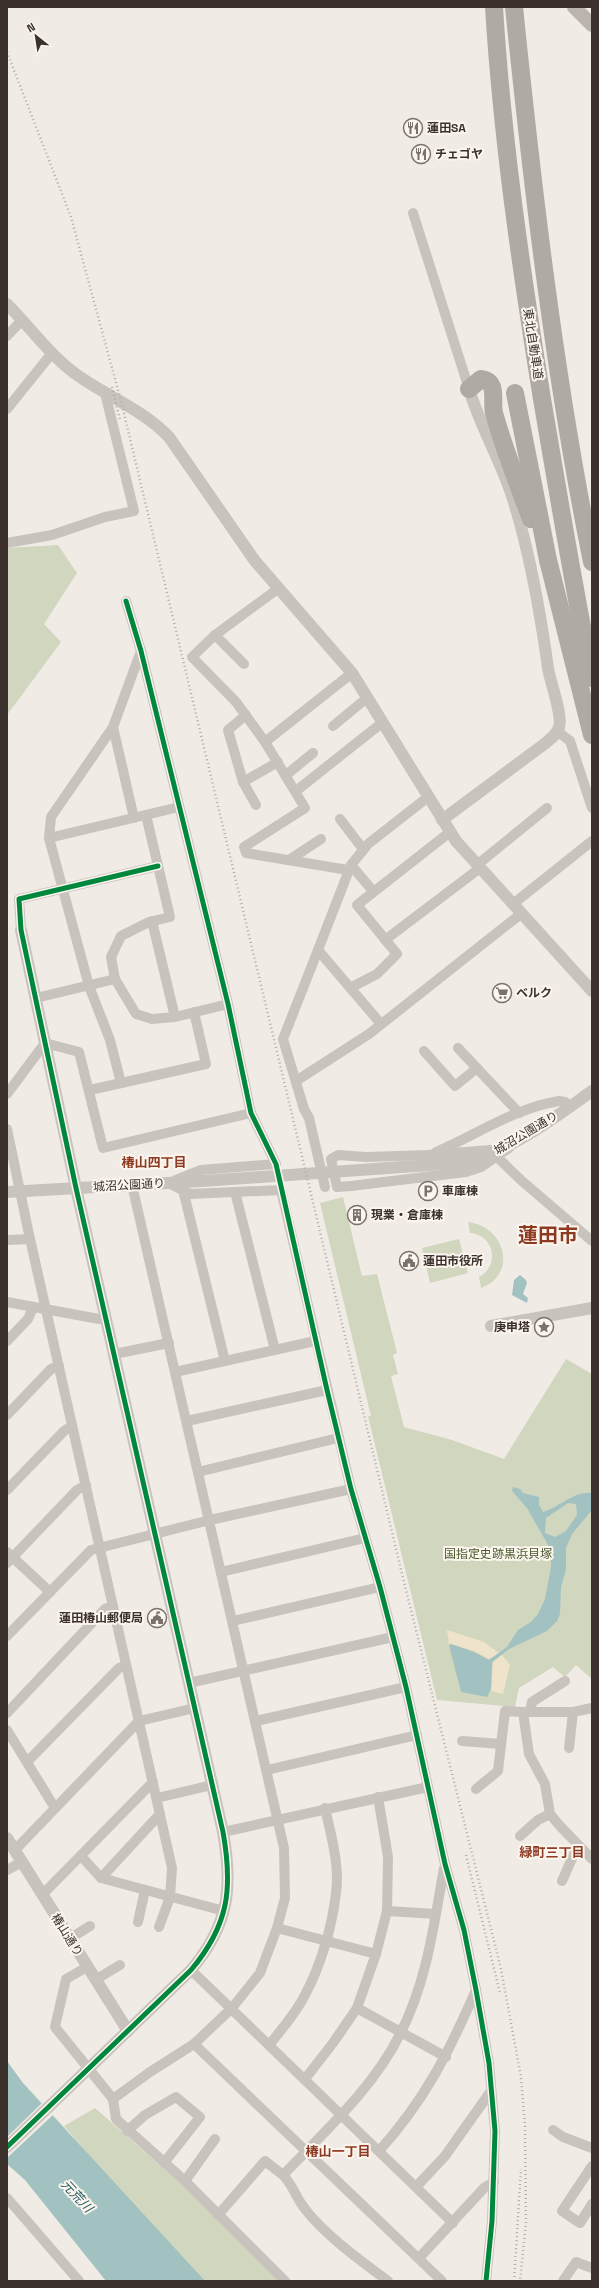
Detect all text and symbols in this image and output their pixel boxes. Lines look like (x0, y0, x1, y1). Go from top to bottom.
north arrow (16, 16, 56, 56)
text: N (24, 19, 38, 35)
restaurant icon: 蓮田SA (402, 117, 424, 139)
place label: 蓮田SA (427, 120, 466, 136)
restaurant icon: チェゴヤ (410, 143, 432, 165)
place label: チェゴヤ (435, 146, 483, 162)
street label: 東北自動車道 (519, 307, 547, 381)
supermarket icon: ベルク (491, 982, 513, 1004)
place label: ベルク (516, 985, 552, 1001)
street label: 城沼公園通り (491, 1108, 561, 1158)
district label: 椿山四丁目 (121, 1154, 187, 1171)
street label: 城沼公園通り (93, 1175, 165, 1195)
parking icon: 車庫棟 (417, 1180, 439, 1202)
place label: 車庫棟 (442, 1183, 478, 1199)
building icon: 現業・倉庫棟 (346, 1204, 368, 1226)
place label: 現業・倉庫棟 (371, 1207, 443, 1223)
district label: 蓮田市 (518, 1222, 578, 1248)
public building icon: 蓮田市役所 (398, 1250, 420, 1272)
place label: 蓮田市役所 (423, 1253, 483, 1269)
place icon: 庚申塔 (533, 1316, 555, 1338)
place label: 庚申塔 (494, 1319, 530, 1335)
park label: 国指定史跡黒浜貝塚 (444, 1546, 552, 1562)
public building icon: 蓮田椿山郵便局 (146, 1607, 168, 1629)
place label: 蓮田椿山郵便局 (59, 1610, 143, 1626)
district label: 緑町三丁目 (518, 1844, 585, 1861)
street label: 椿山通り (47, 1910, 87, 1960)
district label: 椿山一丁目 (305, 2143, 371, 2160)
water label: 元荒川 (57, 2176, 98, 2218)

